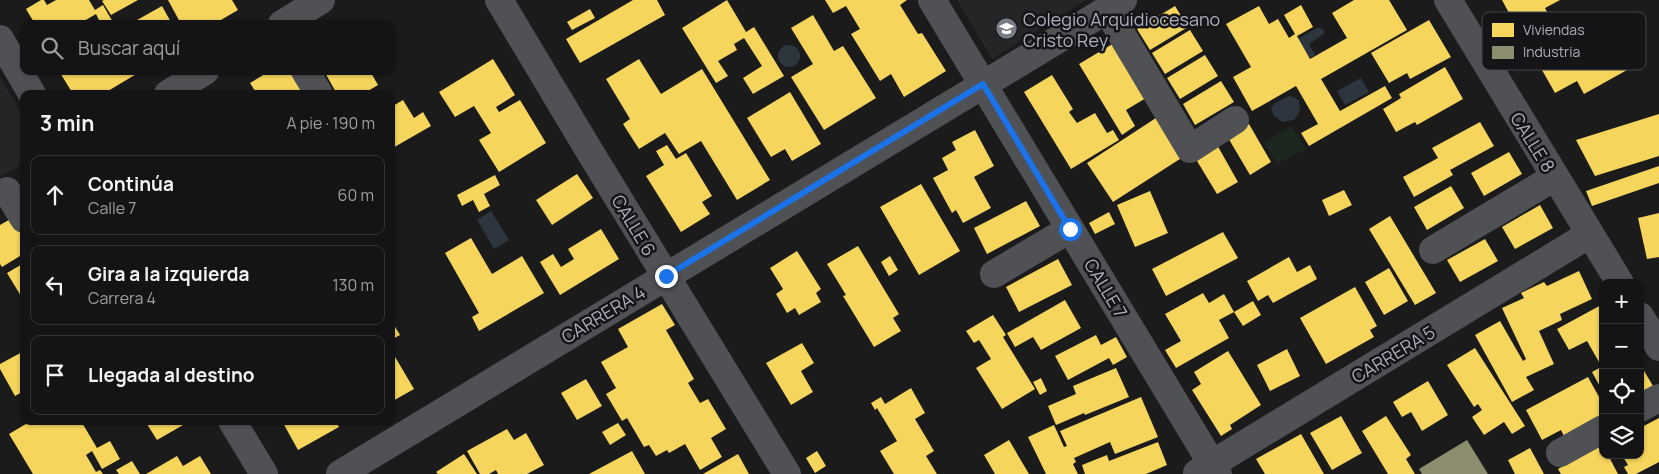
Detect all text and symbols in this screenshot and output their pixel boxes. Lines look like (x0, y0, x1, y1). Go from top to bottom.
place label: Colegio Arquidiocesano Cristo Rey (1023, 7, 1220, 52)
legend (1482, 12, 1646, 70)
school or university icon: Colegio Arquidiocesano Cristo Rey (995, 17, 1019, 41)
search box (20, 20, 395, 75)
text: Viviendas (1523, 20, 1584, 39)
icon: search (38, 34, 66, 62)
text: Buscar aquí (78, 35, 180, 61)
text: Industria (1523, 42, 1580, 61)
street label: CALLE 8 (1505, 107, 1561, 177)
text: 3 min (40, 109, 94, 137)
text: A pie · 190 m (286, 112, 375, 134)
text: Continúa (88, 171, 174, 197)
icon: ahead (41, 181, 69, 209)
text: 60 m (338, 184, 374, 206)
street label: CALLE 6 (606, 190, 662, 260)
text: Calle 7 (88, 197, 136, 219)
route start (1059, 218, 1082, 241)
street label: CALLE 7 (1079, 254, 1133, 322)
text: Gira a la izquierda (88, 261, 249, 287)
route end (655, 265, 678, 288)
icon: left (41, 271, 69, 299)
text: 130 m (332, 274, 374, 296)
map controls (1599, 279, 1644, 459)
button: + (1599, 279, 1644, 324)
street label: CARRERA 4 (557, 280, 649, 348)
text: Carrera 4 (88, 287, 156, 309)
street label: CARRERA 5 (1347, 320, 1439, 388)
button: − (1599, 324, 1644, 369)
icon: arrive (41, 361, 69, 389)
text: Llegada al destino (88, 362, 255, 388)
button: locate (1599, 369, 1644, 414)
button: layers (1599, 414, 1644, 459)

